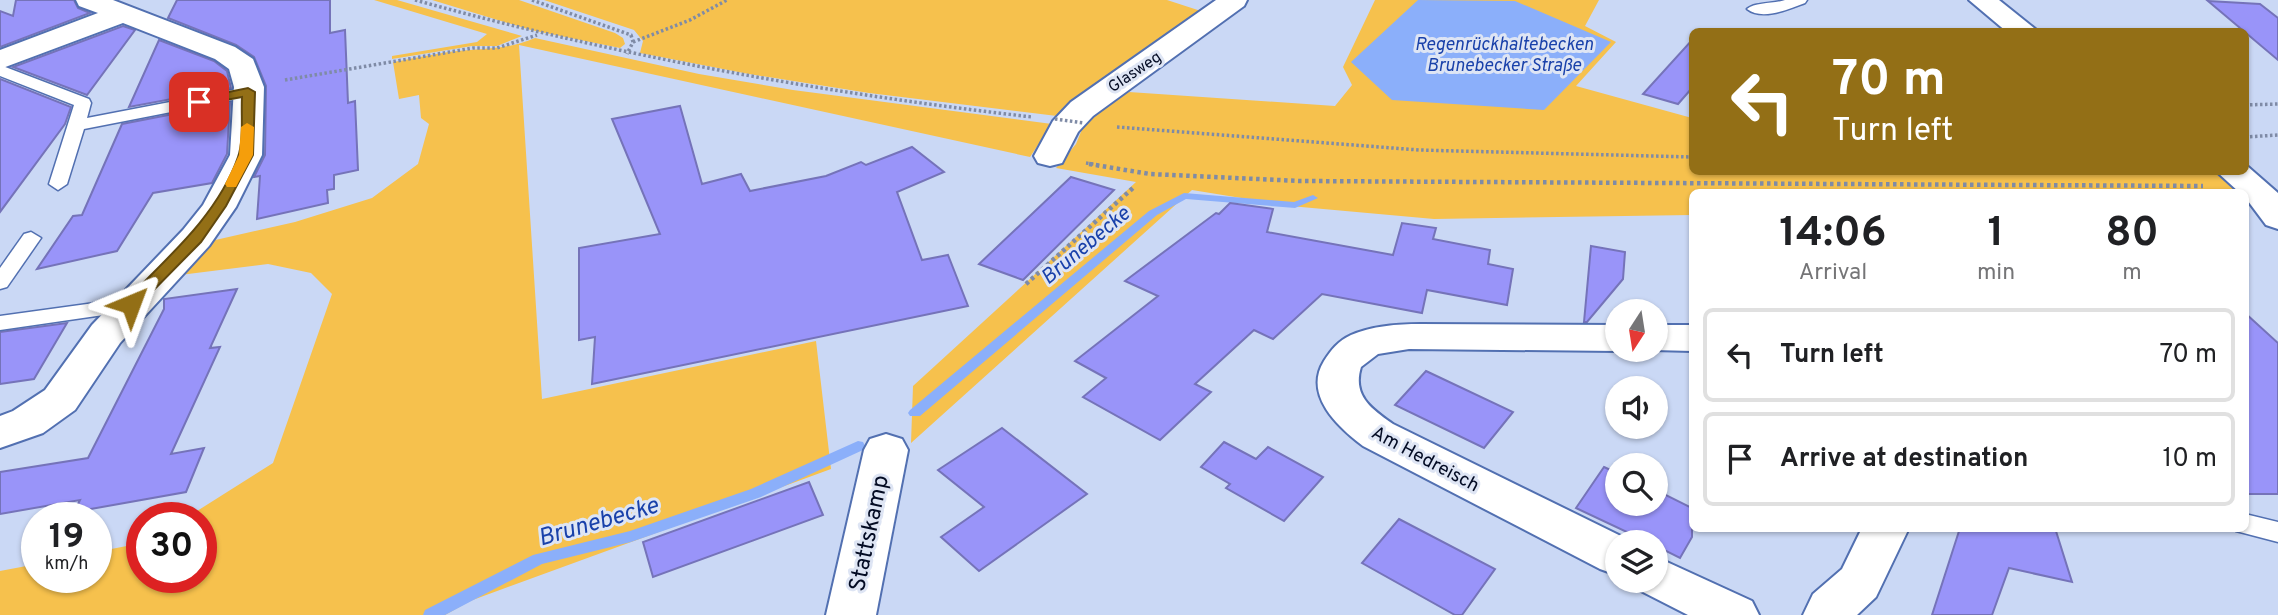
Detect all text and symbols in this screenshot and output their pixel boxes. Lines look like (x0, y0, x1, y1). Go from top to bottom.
water label: Regenrückhaltebecken Brunebecker Straße (1415, 34, 1594, 78)
street label: Glasweg (1105, 48, 1166, 98)
text: 70 m (1832, 51, 1946, 113)
icon: left (1717, 56, 1808, 147)
pin (169, 72, 229, 132)
icon: arrive (180, 83, 218, 121)
text: Turn left (1832, 112, 1953, 152)
water label: Brunebecke (1036, 200, 1137, 291)
text: 14:06 (1779, 208, 1887, 261)
text: 1 (1988, 208, 2004, 261)
text: 80 (2105, 208, 2159, 261)
text: Arrival (1799, 259, 1867, 288)
text: min (1977, 259, 2015, 288)
text: m (2122, 259, 2142, 288)
position arrow (94, 267, 168, 341)
north arrow (1605, 299, 1668, 362)
map controls (1605, 299, 1668, 593)
icon: left (1721, 336, 1759, 374)
text: Turn left (1780, 339, 1884, 372)
text: 70 m (2159, 339, 2217, 372)
button: sound (1605, 376, 1668, 439)
street label: Am Hedreisch (1367, 421, 1483, 498)
icon: arrive (1721, 440, 1759, 478)
text: Arrive at destination (1780, 443, 2028, 476)
text: 10 m (2162, 443, 2217, 476)
button: search (1605, 453, 1668, 516)
street label: Stattskamp (844, 473, 897, 594)
water label: Brunebecke (535, 491, 663, 554)
speed limit sign: 30 (126, 502, 217, 593)
text: 19 (49, 516, 84, 560)
button: layers (1605, 530, 1668, 593)
text: km/h (45, 553, 88, 576)

